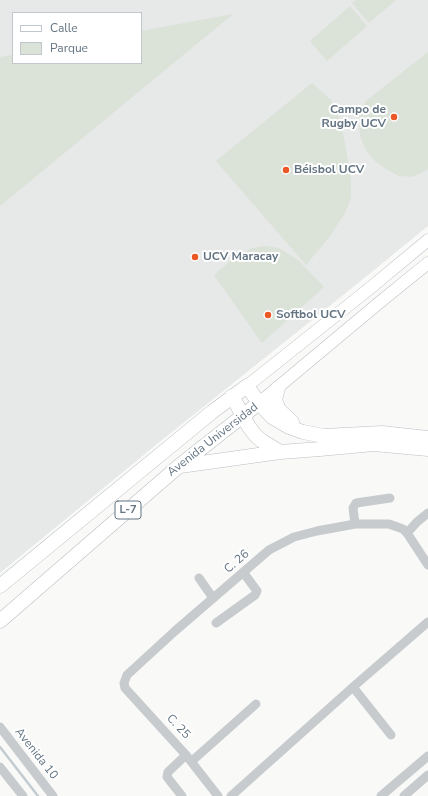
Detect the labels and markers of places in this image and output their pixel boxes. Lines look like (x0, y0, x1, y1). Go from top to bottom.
place label: Campo de Rugby UCV (322, 103, 386, 131)
marker: Campo de Rugby UCV (389, 112, 399, 122)
place label: Béisbol UCV (294, 163, 364, 177)
marker: Béisbol UCV (281, 165, 291, 175)
place label: UCV Maracay (203, 250, 278, 264)
marker: UCV Maracay (190, 252, 200, 262)
place label: Softbol UCV (276, 308, 346, 322)
marker: Softbol UCV (263, 310, 273, 320)

